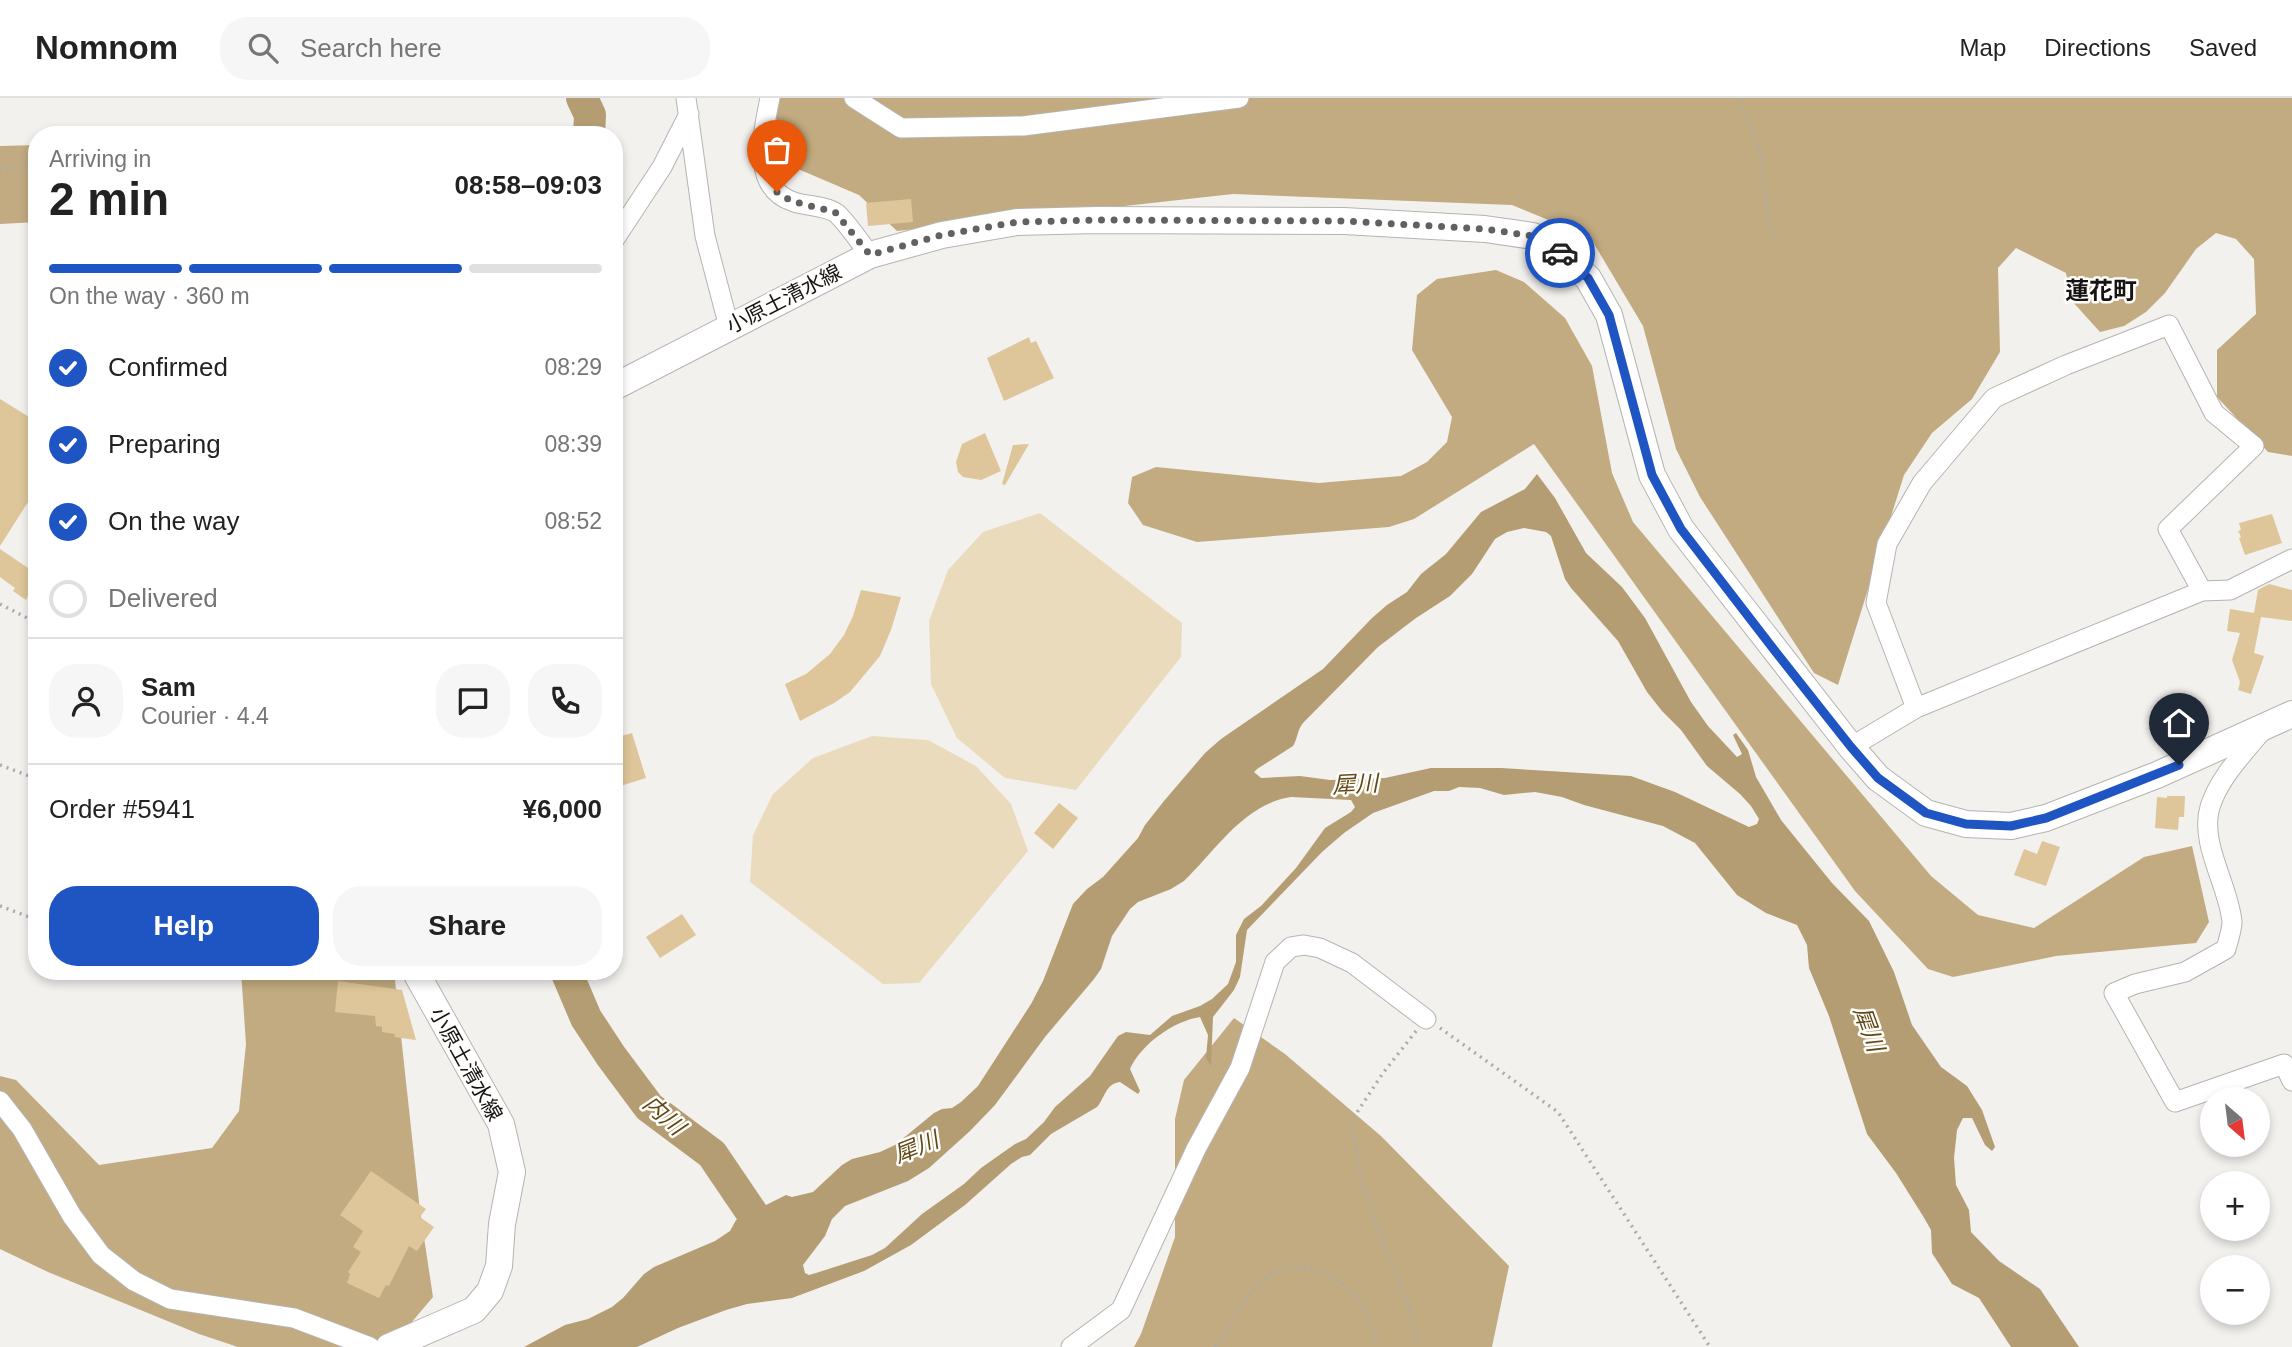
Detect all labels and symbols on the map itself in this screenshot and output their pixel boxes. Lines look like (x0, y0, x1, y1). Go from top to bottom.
pin (747, 120, 807, 192)
courier (1525, 218, 1595, 288)
street label: 小原土清水線 (722, 260, 845, 337)
district label: 蓮花町 (2065, 277, 2137, 304)
pin (2149, 693, 2209, 765)
water label: 犀川 (1331, 770, 1382, 798)
street label: 小原土清水線 (426, 1003, 507, 1124)
water label: 犀川 (1849, 1003, 1890, 1058)
north arrow (2200, 1087, 2270, 1157)
water label: 内川 (638, 1090, 692, 1142)
water label: 犀川 (890, 1125, 945, 1168)

